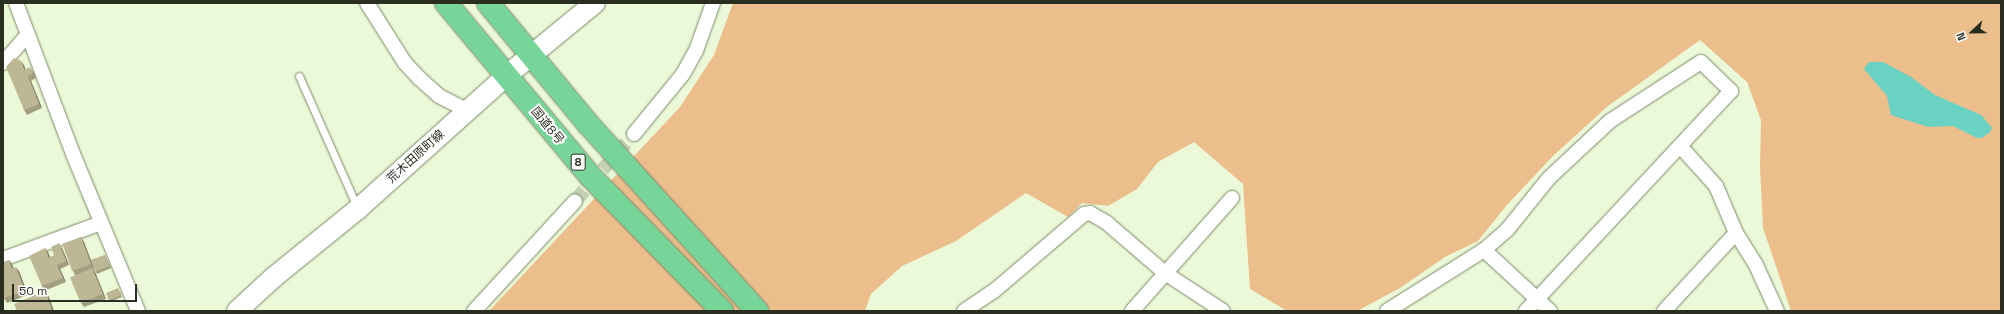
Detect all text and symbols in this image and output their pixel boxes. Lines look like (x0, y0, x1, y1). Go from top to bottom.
north arrow (1952, 12, 1992, 52)
text: N (1953, 30, 1969, 43)
street label: 国道8号 (528, 105, 566, 147)
street label: 荒木田原町線 (384, 128, 448, 186)
road number: 8 (570, 153, 586, 171)
scale bar (14, 276, 139, 302)
text: 50 m (19, 283, 47, 299)

